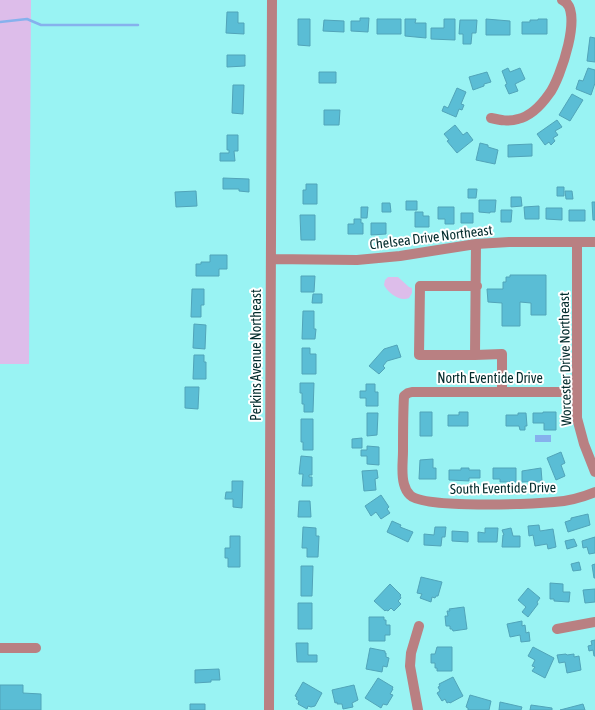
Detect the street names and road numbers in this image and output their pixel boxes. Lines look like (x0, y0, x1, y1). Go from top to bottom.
street label: Chelsea Drive Northeast (369, 222, 493, 252)
street label: Perkins Avenue Northeast (248, 289, 264, 421)
street label: Worcester Drive Northeast (556, 292, 574, 426)
street label: North Eventide Drive (437, 370, 543, 386)
street label: South Eventide Drive (450, 479, 556, 497)

